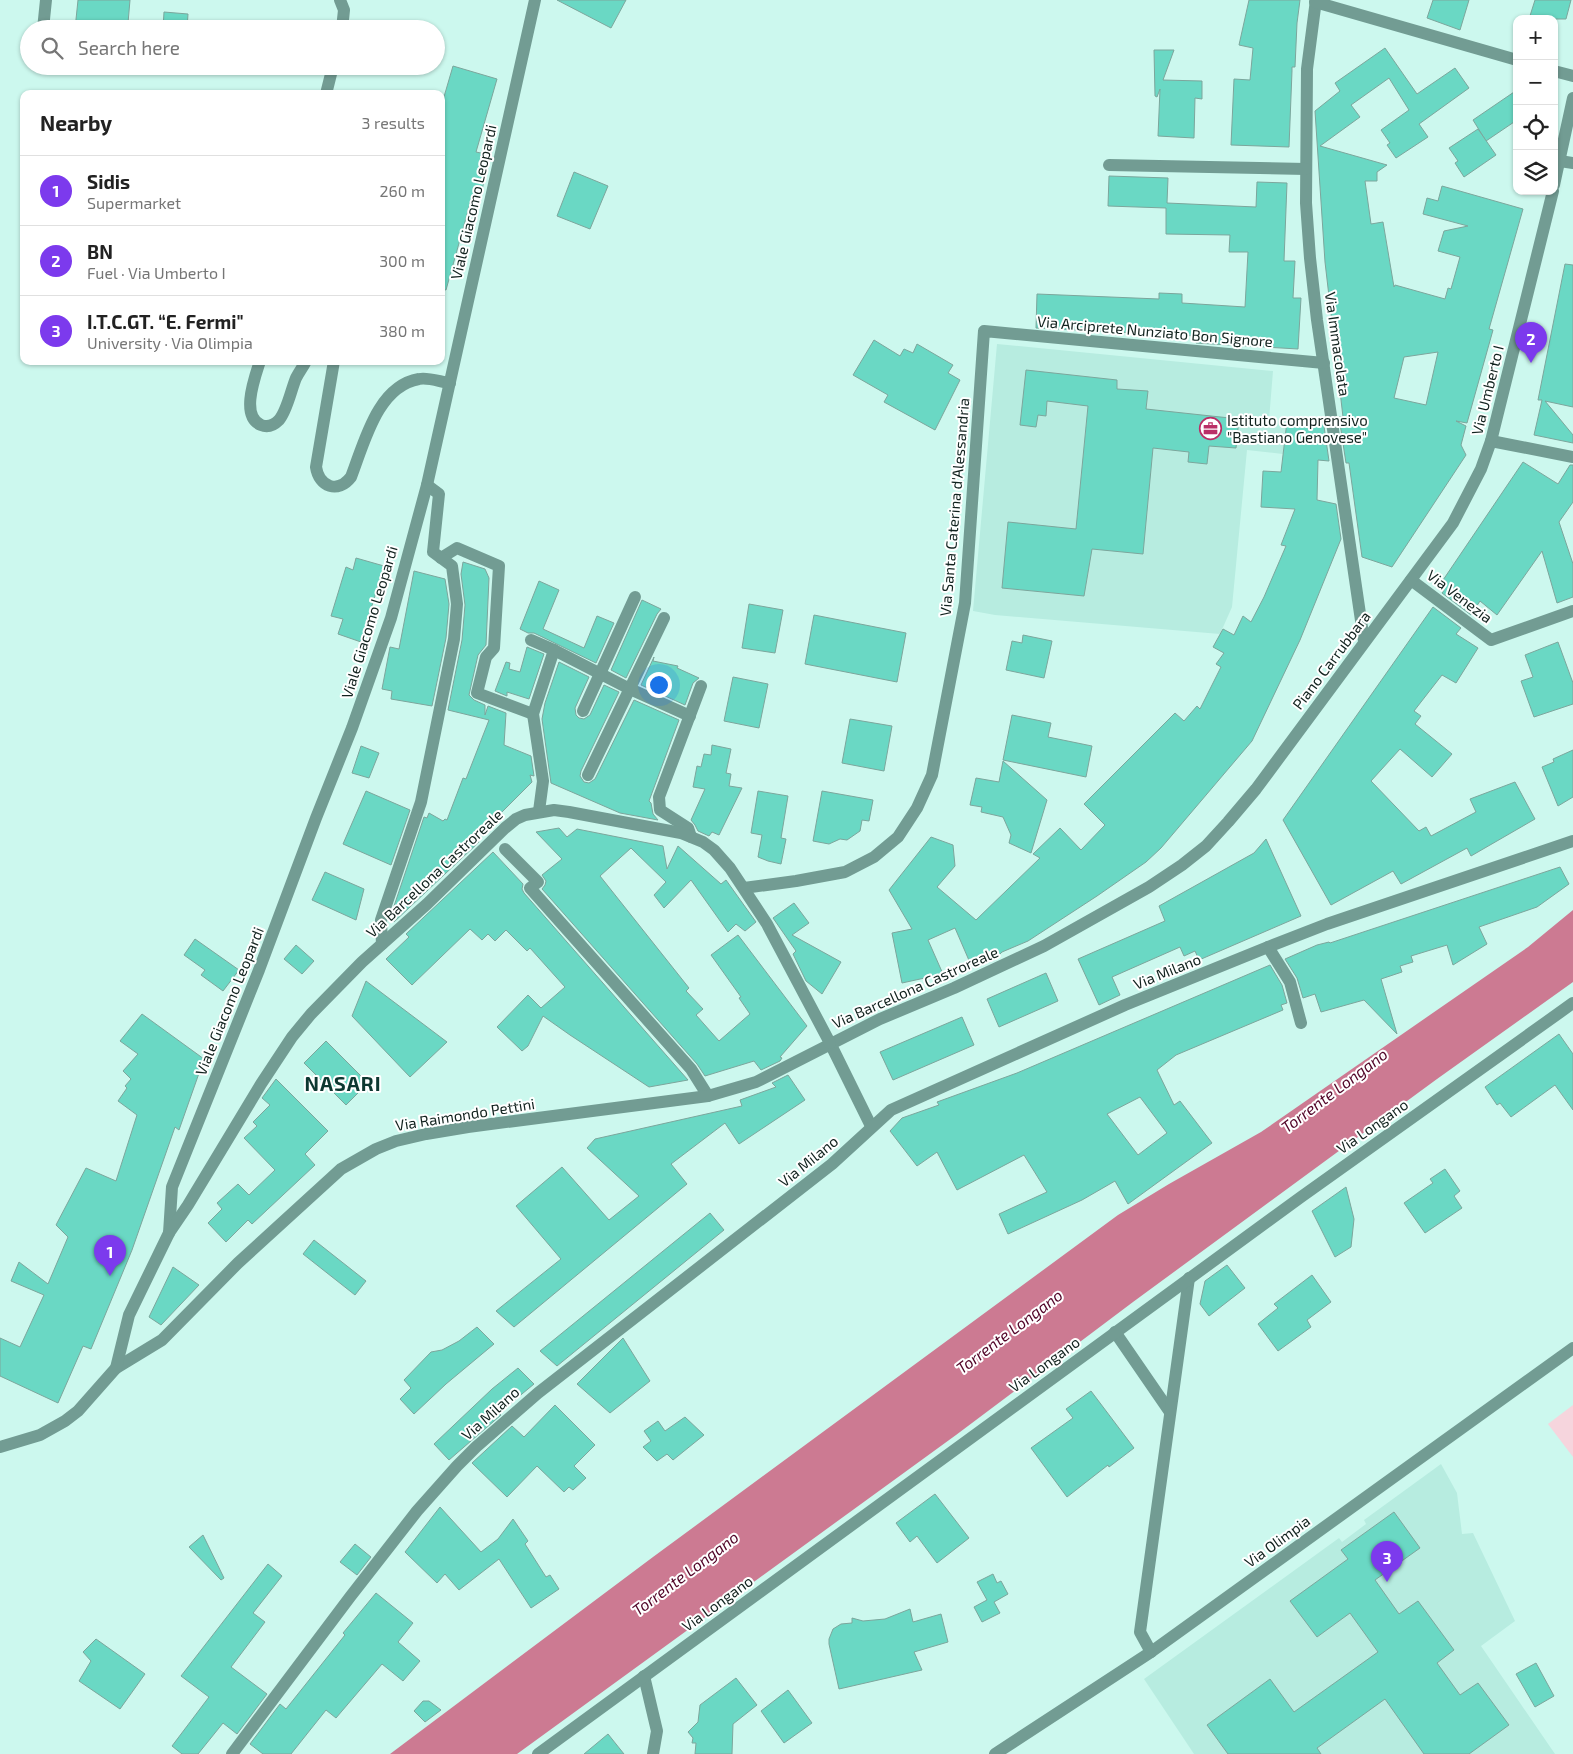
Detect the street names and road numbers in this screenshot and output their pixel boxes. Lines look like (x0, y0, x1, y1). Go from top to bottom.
street label: Viale Giacomo Leopardi (446, 123, 500, 281)
street label: Via Immacolata (1322, 291, 1354, 397)
street label: Via Arciprete Nunziato Bon Signore (1036, 312, 1274, 350)
street label: Via Umberto I (1467, 343, 1507, 437)
street label: Via Santa Caterina d'Alessandria (935, 397, 973, 617)
street label: Viale Giacomo Leopardi (337, 544, 401, 700)
street label: Via Venezia (1424, 566, 1496, 626)
street label: Piano Carrubbara (1288, 607, 1374, 713)
street label: Via Barcellona Castroreale (362, 805, 506, 941)
street label: Viale Giacomo Leopardi (191, 924, 267, 1078)
street label: Via Barcellona Castroreale (829, 942, 1001, 1032)
street label: Via Milano (1131, 949, 1203, 993)
street label: Via Raimondo Pettini (394, 1094, 536, 1134)
street label: Via Longano (1333, 1095, 1411, 1157)
street label: Via Milano (775, 1132, 841, 1190)
street label: Via Longano (1005, 1332, 1083, 1396)
street label: Via Milano (458, 1382, 522, 1444)
street label: Via Olimpia (1241, 1511, 1313, 1571)
street label: Via Longano (678, 1571, 756, 1635)

